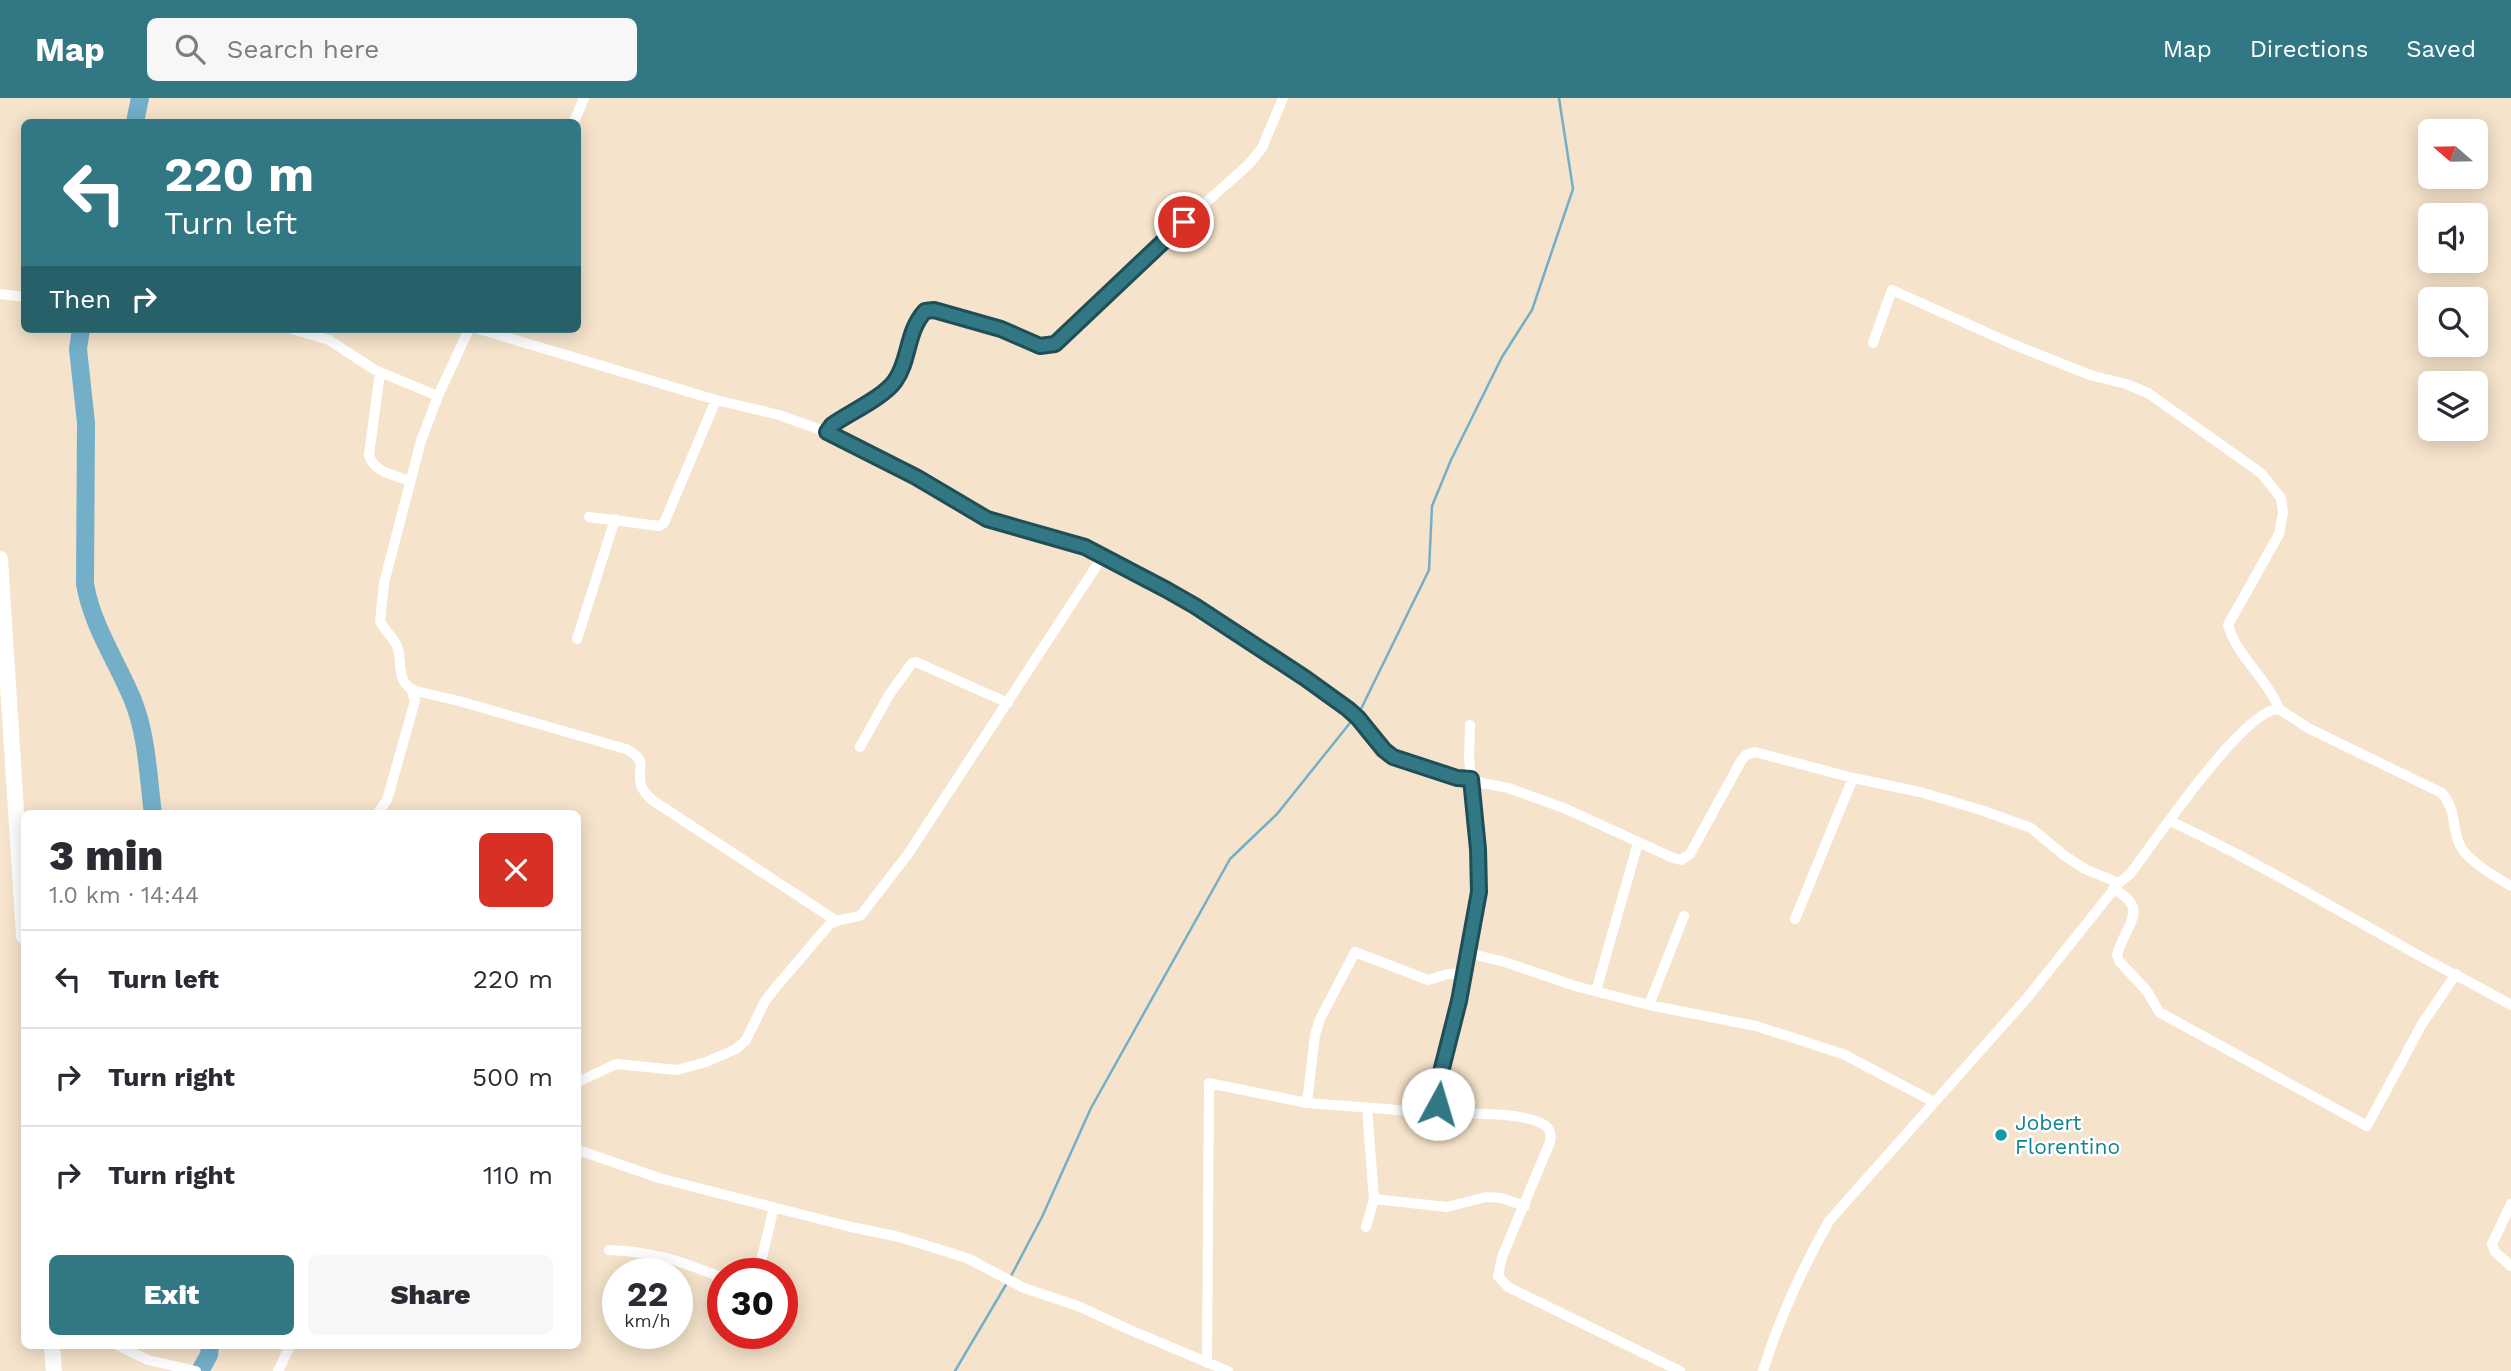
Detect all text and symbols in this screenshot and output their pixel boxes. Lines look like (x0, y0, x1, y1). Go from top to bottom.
search box (147, 18, 637, 81)
text: Map (35, 30, 105, 69)
icon: search (171, 30, 209, 68)
text: Search here (227, 34, 379, 64)
text: Map (2163, 35, 2212, 63)
text: Directions (2250, 35, 2368, 63)
text: Saved (2406, 35, 2476, 63)
north arrow (2418, 119, 2488, 189)
map controls (2418, 119, 2488, 441)
text: 220 m (164, 145, 314, 203)
icon: left (49, 147, 140, 238)
pin (1154, 192, 1214, 252)
icon: arrive (1165, 203, 1203, 241)
button: sound (2418, 203, 2488, 273)
text: Turn left (164, 204, 297, 242)
icon: right (125, 280, 163, 318)
text: Then (49, 284, 111, 314)
button: search (2418, 287, 2488, 357)
button: layers (2418, 371, 2488, 441)
text: 3 min (49, 831, 163, 880)
button: close (479, 833, 553, 907)
text: 1.0 km · 14:44 (49, 882, 199, 909)
icon: left (49, 960, 87, 998)
text: Turn left (108, 964, 219, 994)
text: 220 m (473, 964, 553, 994)
icon: right (49, 1058, 87, 1096)
text: Turn right (108, 1062, 235, 1092)
text: 500 m (472, 1062, 553, 1092)
position arrow (1401, 1067, 1475, 1141)
place label: Jobert Florentino (2015, 1110, 2120, 1159)
marker: Jobert Florentino (1993, 1127, 2009, 1143)
icon: right (49, 1156, 87, 1194)
text: Turn right (108, 1160, 235, 1190)
text: 110 m (483, 1160, 553, 1190)
button: Exit (49, 1255, 294, 1335)
button: Share (308, 1255, 553, 1335)
speed limit sign: 30 (707, 1258, 798, 1349)
text: 22 (627, 1273, 668, 1315)
text: km/h (624, 1310, 671, 1331)

